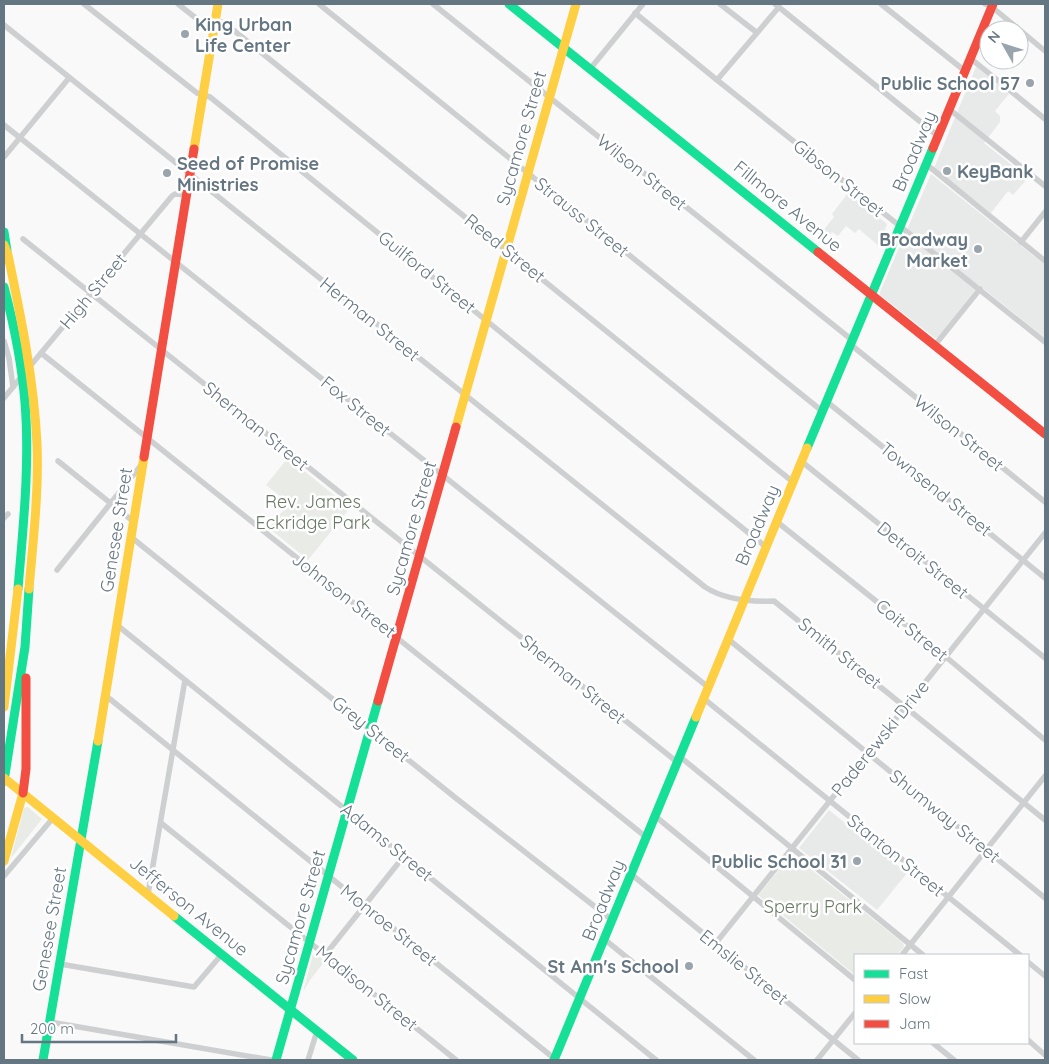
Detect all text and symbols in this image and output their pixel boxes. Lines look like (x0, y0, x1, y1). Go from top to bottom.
place label: King Urban Life Center (195, 13, 292, 57)
north arrow (979, 20, 1029, 70)
text: N (984, 27, 1004, 46)
marker: King Urban Life Center (179, 28, 191, 40)
street label: Sycamore Street (491, 68, 551, 208)
place label: Public School 57 (881, 72, 1020, 95)
marker: Public School 57 (1024, 77, 1036, 89)
street label: Broadway (887, 107, 941, 195)
street label: Wilson Street (592, 129, 692, 215)
street label: Gibson Street (789, 134, 889, 222)
place label: Seed of Promise Ministries (177, 152, 319, 196)
street label: Fillmore Avenue (729, 155, 847, 257)
place label: KeyBank (957, 160, 1034, 183)
marker: KeyBank (941, 165, 953, 177)
marker: Seed of Promise Ministries (161, 167, 173, 179)
street label: Strauss Street (530, 172, 634, 262)
street label: Reed Street (460, 208, 550, 288)
street label: Guilford Street (374, 226, 480, 318)
place label: Broadway Market (879, 228, 968, 272)
marker: Broadway Market (972, 243, 984, 255)
street label: High Street (54, 248, 132, 334)
street label: Herman Street (315, 272, 425, 366)
street label: Fox Street (316, 371, 396, 441)
street label: Sherman Street (199, 376, 313, 476)
street label: Wilson Street (909, 390, 1009, 476)
street label: Townsend Street (875, 437, 997, 541)
street label: Sycamore Street (381, 458, 441, 598)
street label: Genesee Street (95, 466, 137, 594)
street label: Broadway (730, 481, 784, 569)
park label: Rev. James Eckridge Park (256, 490, 370, 534)
street label: Detroit Street (873, 516, 973, 604)
street label: Johnson Street (287, 547, 401, 643)
street label: Coit Street (871, 594, 953, 666)
street label: Smith Street (794, 612, 886, 694)
street label: Sherman Street (516, 629, 630, 729)
street label: Paderewski Drive (826, 675, 934, 801)
street label: Grey Street (327, 691, 415, 767)
street label: Shumway Street (885, 764, 1005, 868)
street label: Adams Street (336, 798, 438, 886)
street label: Stanton Street (843, 809, 949, 901)
street label: Sycamore Street (270, 847, 330, 987)
place label: Public School 31 (711, 850, 847, 873)
street label: Jefferson Avenue (125, 851, 253, 961)
marker: Public School 31 (851, 855, 863, 867)
street label: Broadway (576, 856, 630, 944)
street label: Genesee Street (27, 865, 71, 993)
street label: Monroe Street (336, 879, 442, 971)
park label: Sperry Park (764, 895, 862, 918)
street label: Emslie Street (695, 924, 793, 1010)
street label: Madison Street (311, 940, 423, 1036)
legend (854, 954, 1029, 1044)
place label: St Ann's School (547, 955, 679, 978)
marker: St Ann's School (683, 960, 695, 972)
text: Fast (899, 964, 928, 983)
text: Slow (899, 989, 931, 1008)
scale bar (22, 1012, 176, 1044)
text: Jam (899, 1014, 930, 1033)
text: 200 m (30, 1019, 74, 1038)

